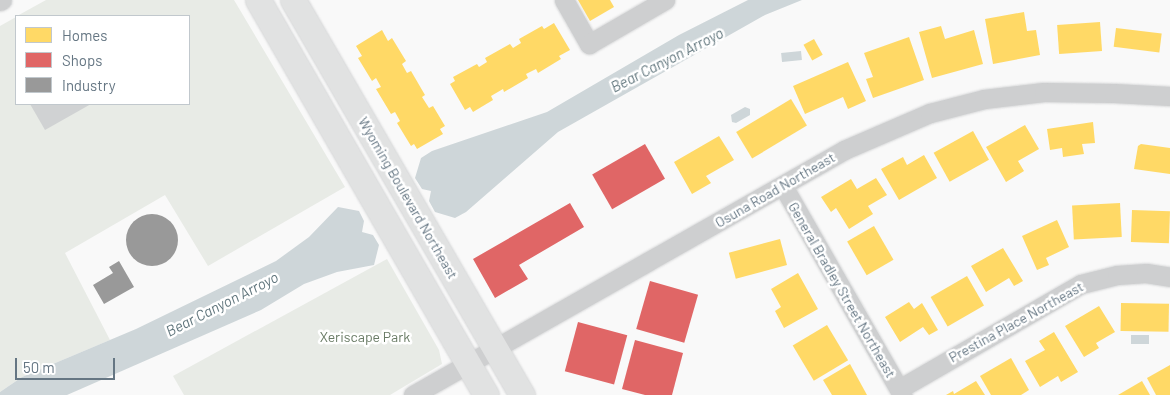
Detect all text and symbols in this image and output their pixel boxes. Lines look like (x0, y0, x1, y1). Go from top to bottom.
legend (15, 15, 190, 105)
water label: Bear Canyon Arroyo (608, 24, 726, 96)
text: Homes (62, 26, 107, 44)
text: Shops (62, 51, 102, 69)
text: Industry (62, 76, 116, 94)
street label: Wyoming Boulevard Northeast (355, 114, 461, 282)
street label: Osuna Road Northeast (712, 149, 838, 231)
street label: General Bradley Street Northeast (785, 199, 899, 381)
water label: Bear Canyon Arroyo (163, 268, 281, 340)
street label: Prestina Place Northeast (946, 278, 1086, 366)
park label: Xeriscape Park (320, 329, 410, 345)
scale bar (18, 348, 118, 380)
text: 50 m (23, 358, 55, 376)

